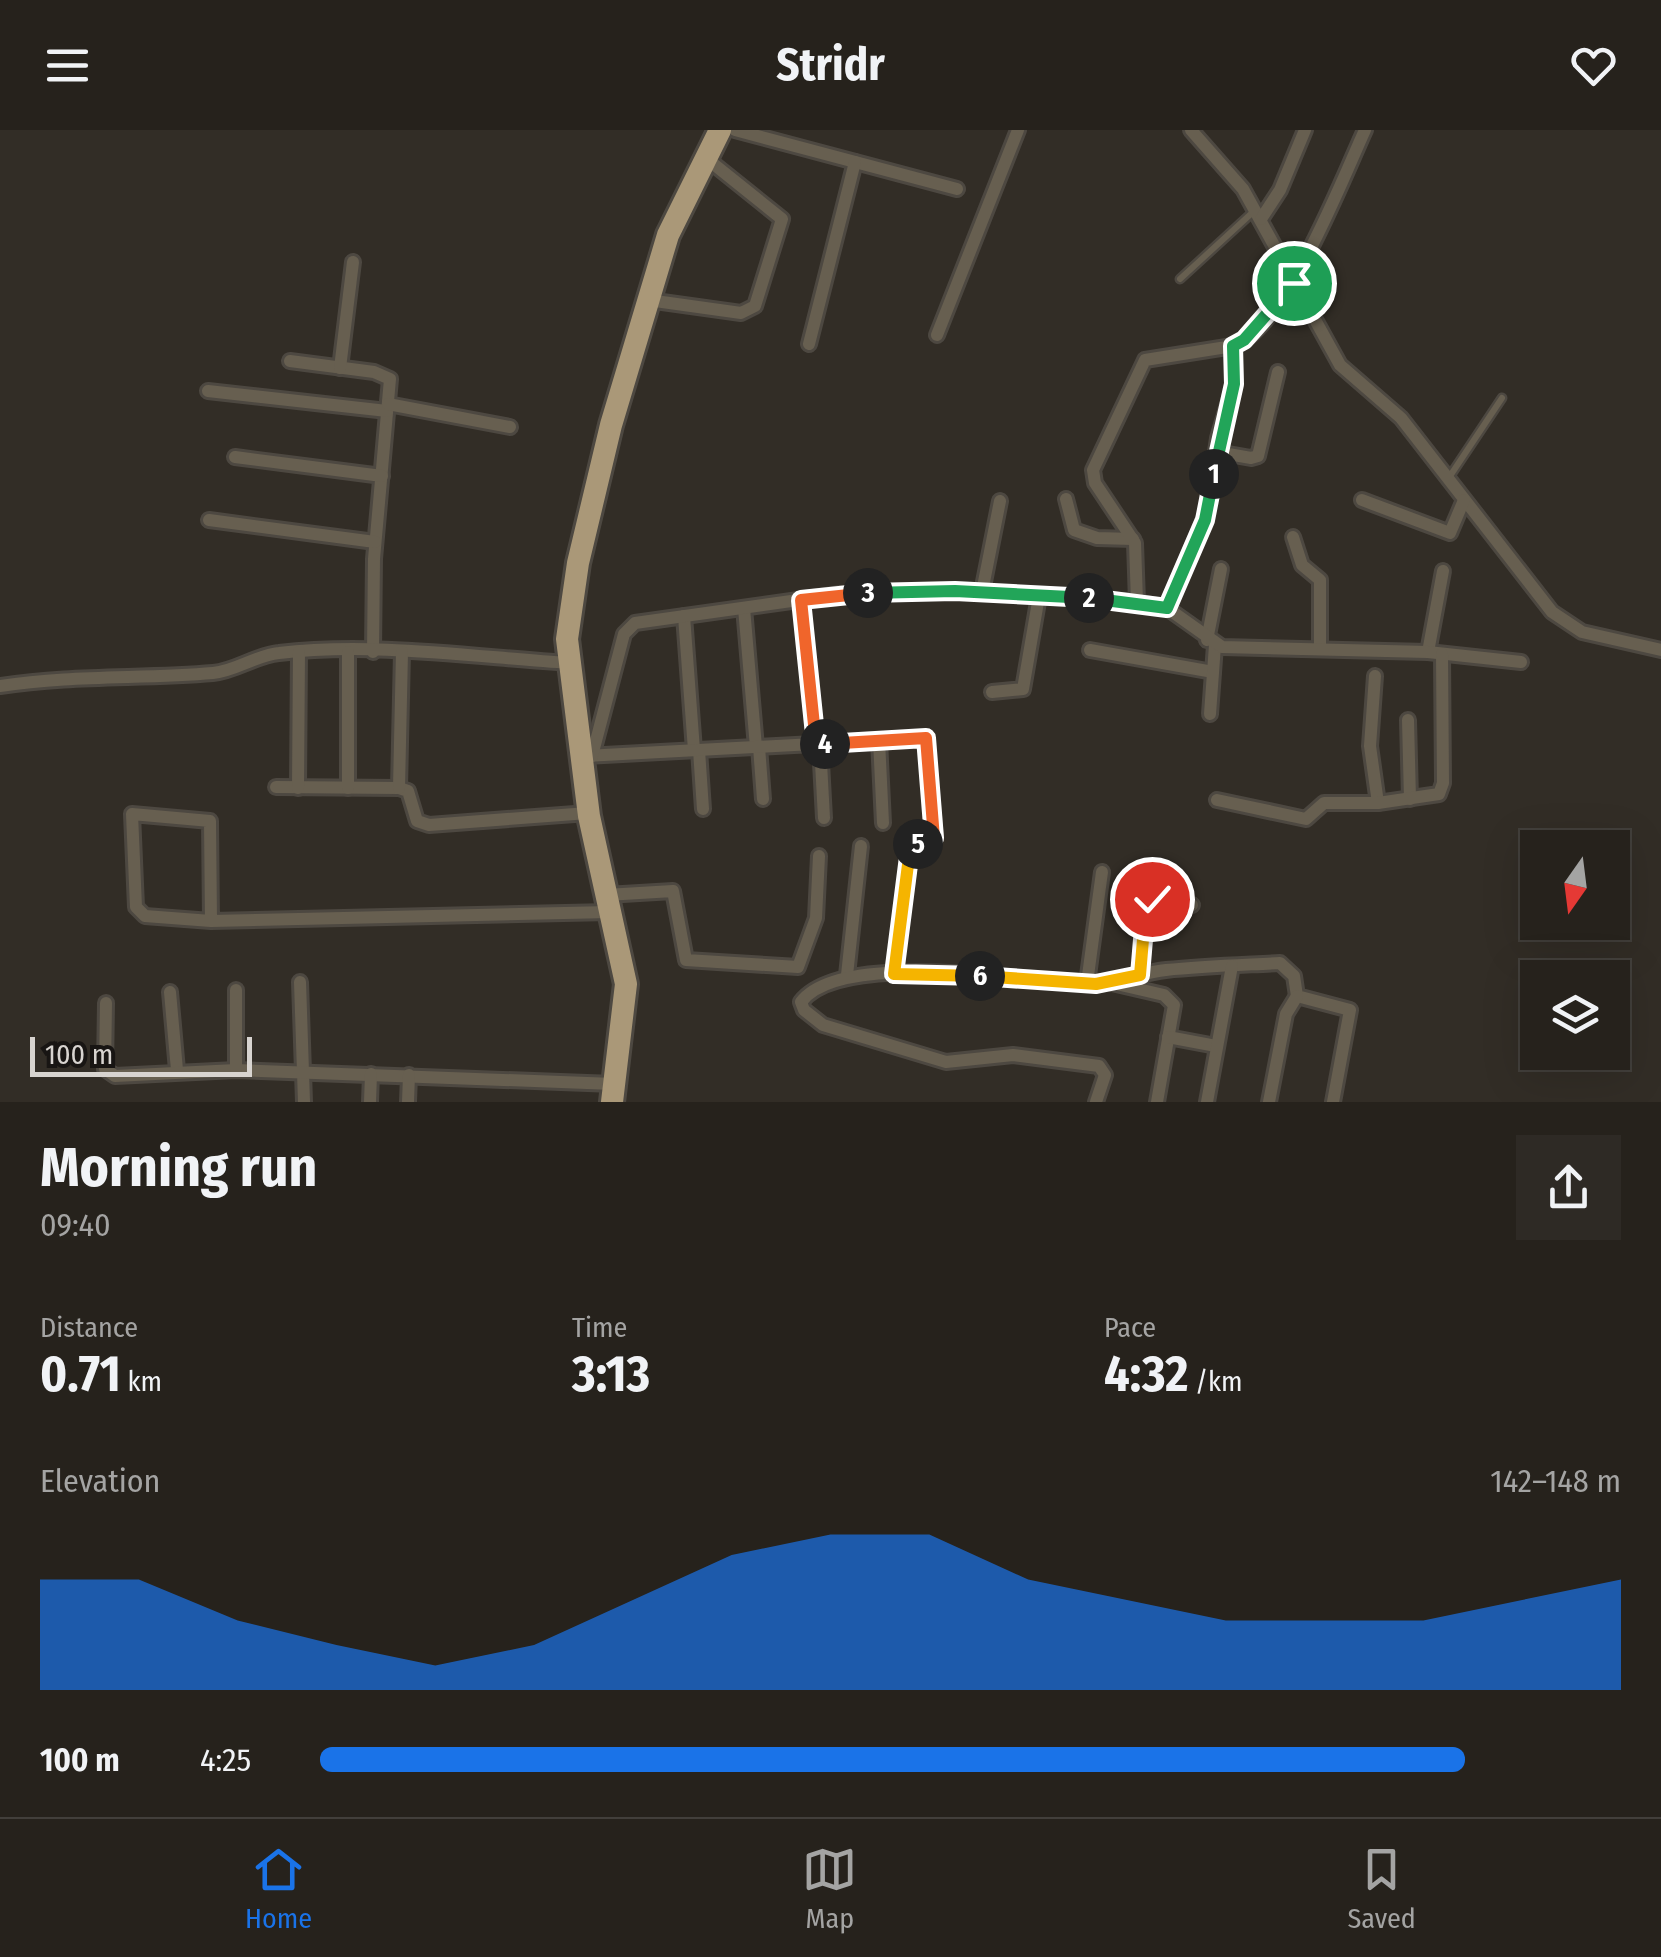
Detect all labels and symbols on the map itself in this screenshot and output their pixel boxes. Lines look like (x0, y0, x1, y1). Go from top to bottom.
pin (1252, 241, 1337, 326)
pin: 1 (1189, 449, 1239, 499)
pin: 3 (843, 568, 893, 618)
pin: 2 (1064, 573, 1114, 623)
pin: 4 (800, 719, 850, 769)
pin: 5 (893, 819, 943, 869)
north arrow (1520, 830, 1630, 940)
pin (1110, 857, 1195, 942)
pin: 6 (955, 951, 1005, 1001)
scale bar (30, 1032, 252, 1076)

